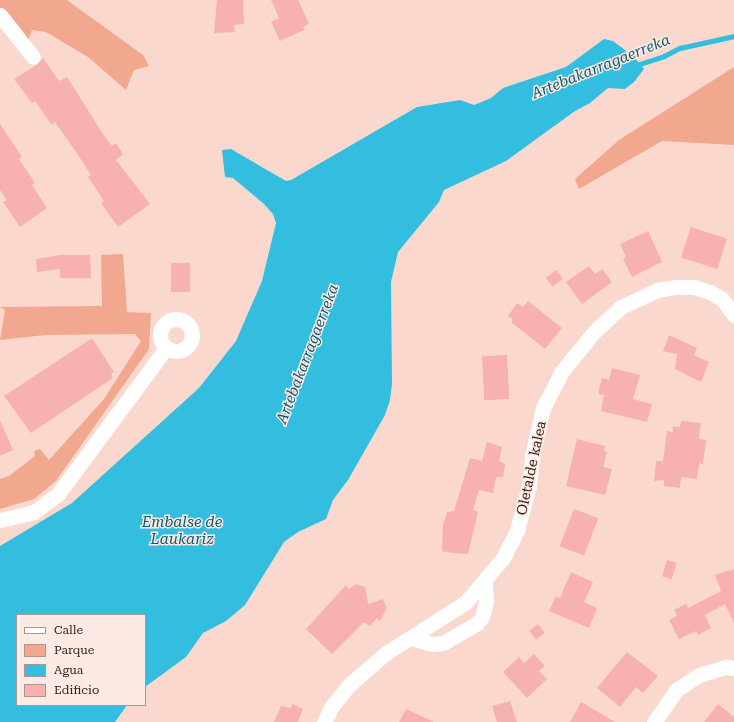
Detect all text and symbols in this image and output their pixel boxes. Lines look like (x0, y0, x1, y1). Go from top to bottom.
water label: Artebakarragaerreka (529, 31, 673, 103)
water label: Artebakarragaerreka (273, 282, 343, 426)
street label: Oletalde kalea (513, 419, 549, 517)
water label: Embalse de Laukariz (142, 513, 222, 548)
legend (16, 614, 146, 706)
text: Calle (54, 623, 83, 637)
text: Parque (54, 643, 94, 657)
text: Agua (54, 663, 83, 677)
text: Edificio (54, 683, 99, 697)

